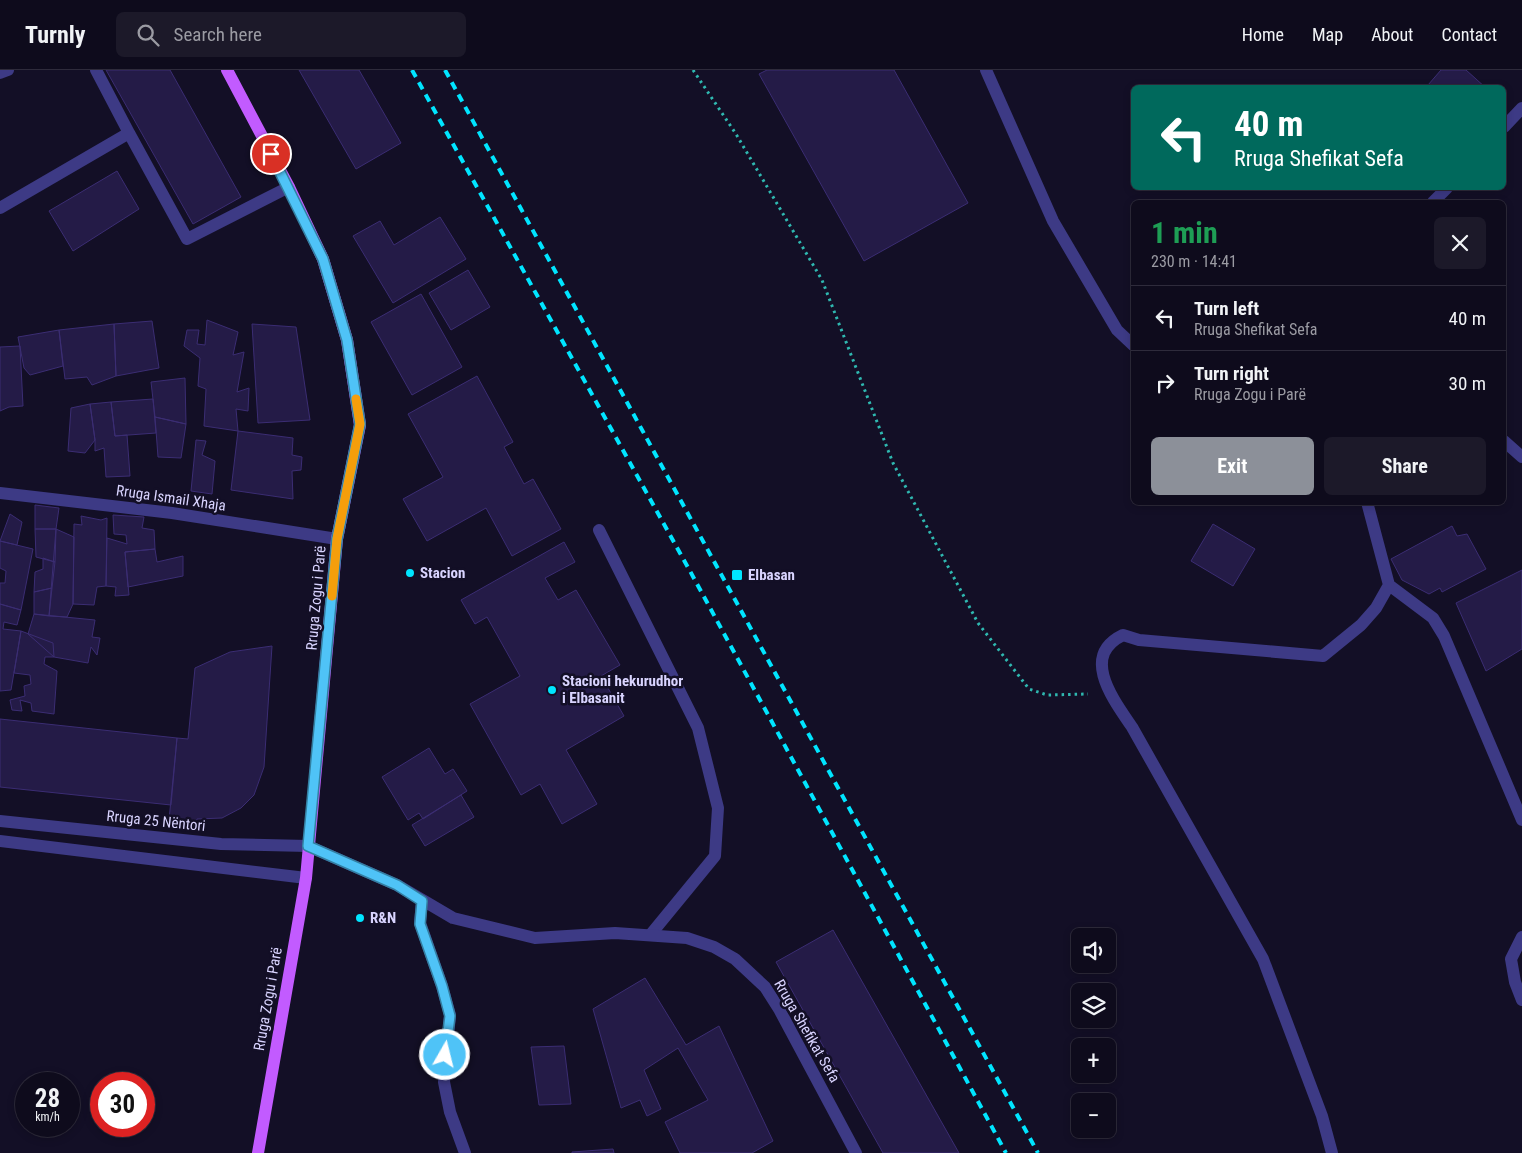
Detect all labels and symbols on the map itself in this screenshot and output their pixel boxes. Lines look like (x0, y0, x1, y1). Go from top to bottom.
pin (250, 133, 292, 175)
street label: Rruga Ismail Xhaja (115, 481, 227, 515)
street label: Rruga Zogu i Parë (302, 545, 330, 651)
place label: Stacion (420, 564, 465, 582)
place label: Elbasan (748, 566, 795, 584)
marker: Stacion (404, 567, 416, 579)
marker: Elbasan (730, 568, 744, 582)
place label: Stacioni hekurudhor i Elbasanit (562, 672, 683, 707)
marker: Stacioni hekurudhor i Elbasanit (546, 684, 558, 696)
street label: Rruga 25 Nëntori (106, 807, 206, 835)
place label: R&N (370, 909, 396, 927)
marker: R&N (354, 912, 366, 924)
street label: Rruga Zogu i Parë (250, 946, 286, 1052)
street label: Rruga Shefikat Sefa (770, 976, 844, 1086)
position arrow (418, 1028, 470, 1080)
speed limit sign: 30 (90, 1072, 155, 1137)

